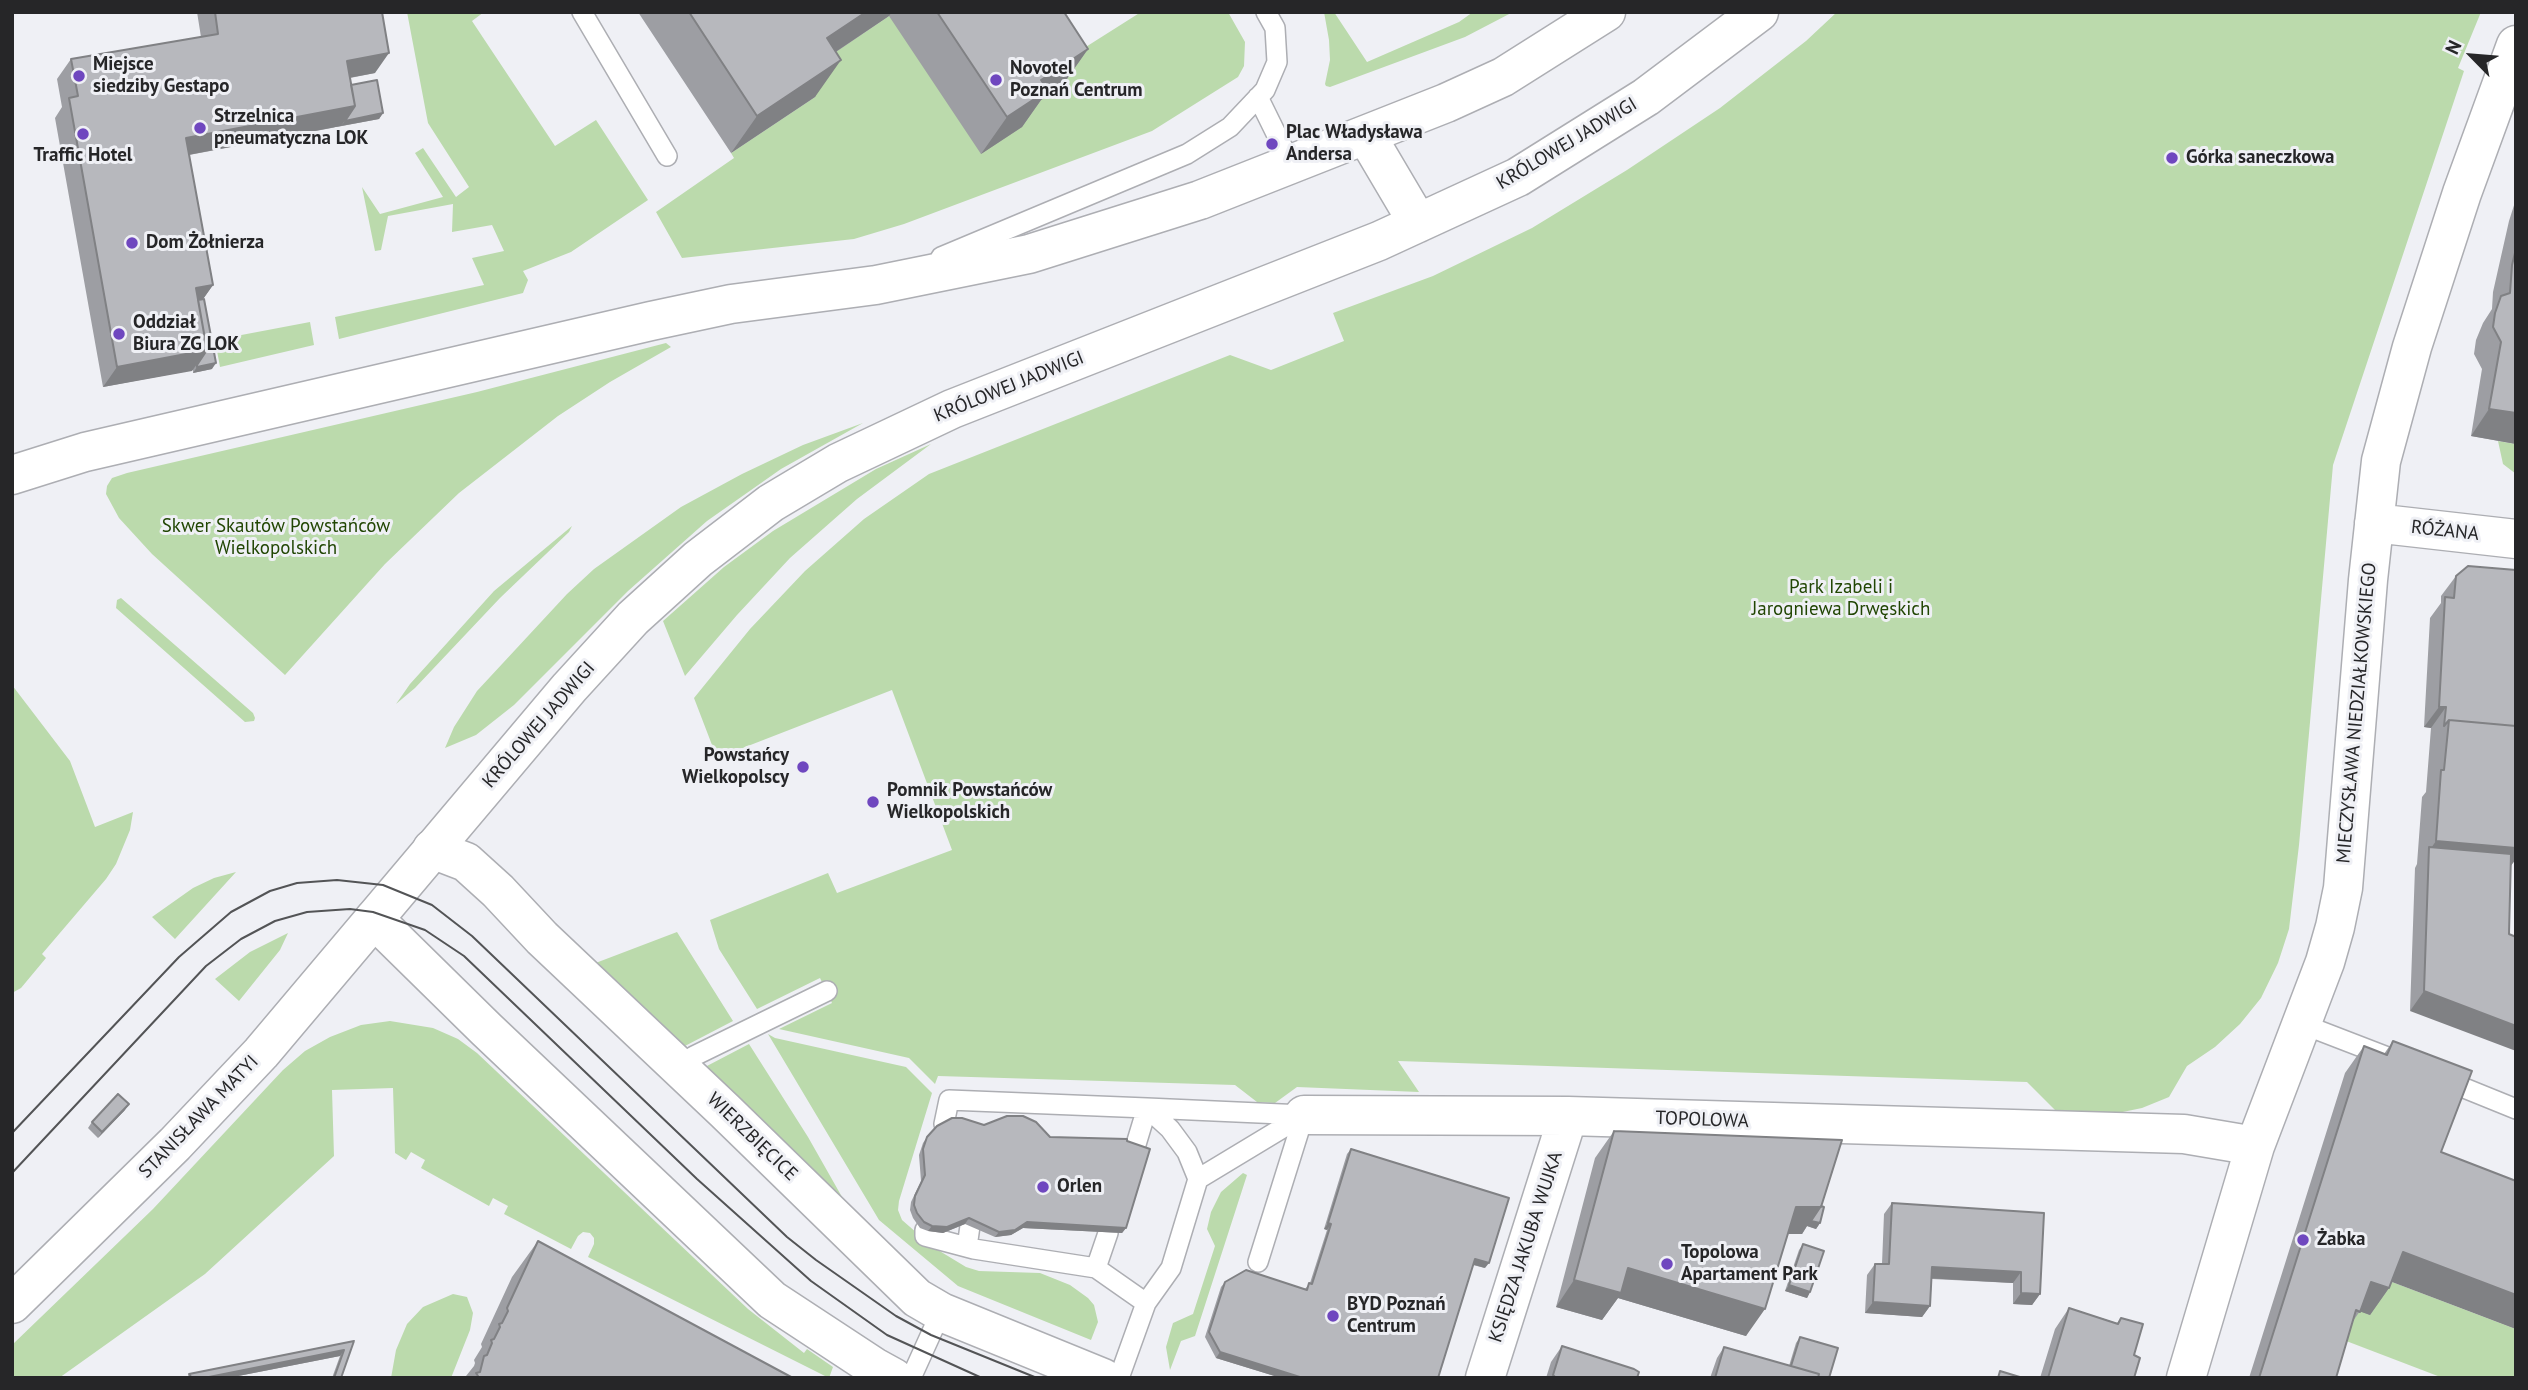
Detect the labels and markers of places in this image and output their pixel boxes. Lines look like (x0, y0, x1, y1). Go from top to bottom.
place label: Miejsce siedziby Gestapo (93, 54, 229, 98)
place label: Novotel Poznań Centrum (1010, 58, 1143, 102)
marker: Miejsce siedziby Gestapo (71, 68, 87, 84)
marker: Novotel Poznań Centrum (988, 72, 1004, 88)
place label: Strzelnica pneumatyczna LOK (214, 106, 368, 150)
marker: Strzelnica pneumatyczna LOK (192, 120, 208, 136)
place label: Plac Władysława Andersa (1286, 122, 1423, 166)
marker: Traffic Hotel (75, 126, 91, 142)
marker: Plac Władysława Andersa (1264, 136, 1280, 152)
place label: Traffic Hotel (34, 145, 132, 167)
place label: Górka saneczkowa (2186, 147, 2334, 169)
marker: Górka saneczkowa (2164, 150, 2180, 166)
place label: Dom Żołnierza (146, 232, 264, 254)
marker: Dom Żołnierza (124, 235, 140, 251)
place label: Oddział Biura ZG LOK (133, 312, 239, 356)
marker: Oddział Biura ZG LOK (111, 326, 127, 342)
place label: Powstańcy Wielkopolscy (682, 745, 789, 789)
marker: Powstańcy Wielkopolscy (795, 759, 811, 775)
place label: Pomnik Powstańców Wielkopolskich (887, 780, 1052, 824)
marker: Pomnik Powstańców Wielkopolskich (865, 794, 881, 810)
place label: Orlen (1057, 1176, 1102, 1198)
marker: Orlen (1035, 1179, 1051, 1195)
place label: Żabka (2317, 1229, 2365, 1251)
marker: Żabka (2295, 1232, 2311, 1248)
place label: Topolowa Apartament Park (1681, 1242, 1818, 1286)
marker: Topolowa Apartament Park (1659, 1256, 1675, 1272)
place label: BYD Poznań Centrum (1347, 1294, 1446, 1338)
marker: BYD Poznań Centrum (1325, 1308, 1341, 1324)

